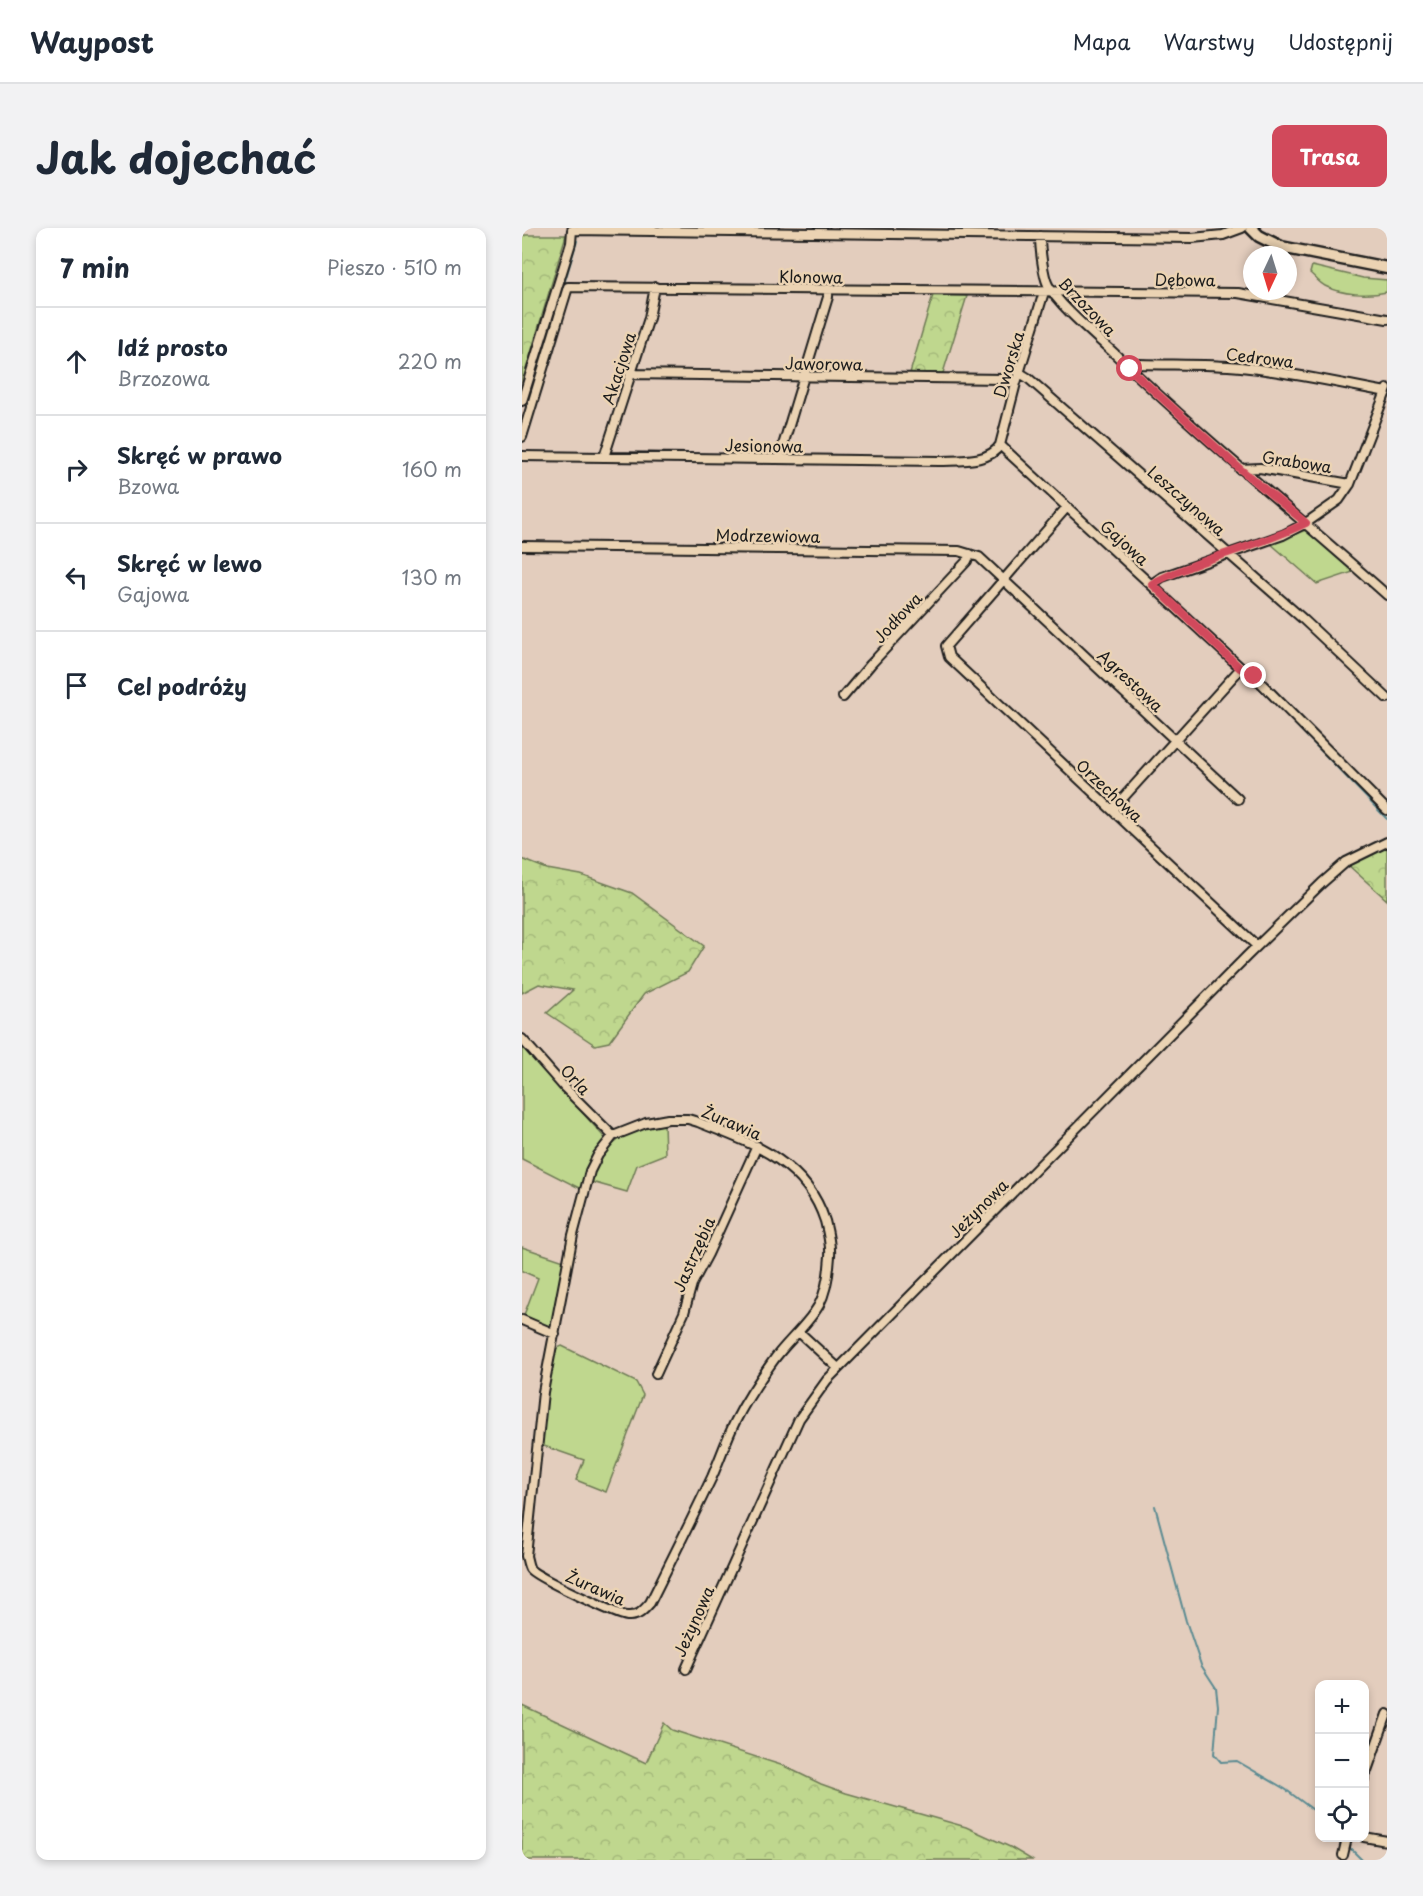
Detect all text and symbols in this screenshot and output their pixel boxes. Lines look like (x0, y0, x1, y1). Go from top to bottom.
text: Waypost (30, 20, 154, 63)
text: Mapa (1073, 25, 1131, 57)
text: Warstwy (1164, 25, 1255, 57)
text: Udostępnij (1288, 25, 1393, 57)
text: Jak dojechać (36, 125, 317, 188)
button: Trasa (1272, 125, 1387, 187)
north arrow (1243, 246, 1297, 300)
text: 7 min (60, 248, 130, 287)
text: Pieszo · 510 m (327, 252, 462, 282)
street label: Klonowa (779, 263, 843, 289)
street label: Dębowa (1154, 266, 1216, 292)
street label: Brzozowa (1054, 271, 1122, 341)
street label: Dworska (987, 328, 1029, 400)
street label: Akacjowa (595, 329, 641, 407)
text: Idź prosto (117, 330, 228, 363)
street label: Cedrowa (1225, 341, 1295, 373)
icon: ahead (60, 345, 93, 378)
text: 220 m (398, 346, 462, 376)
street label: Jaworowa (785, 350, 864, 376)
route start (1116, 355, 1142, 381)
text: Brzozowa (117, 363, 210, 393)
street label: Jesionowa (725, 432, 803, 458)
text: Skręć w prawo (117, 438, 282, 471)
street label: Grabowa (1260, 444, 1334, 478)
icon: right (60, 453, 93, 486)
text: 160 m (402, 454, 462, 484)
street label: Leszczynowa (1143, 459, 1231, 541)
text: Bzowa (117, 471, 179, 501)
street label: Gajowa (1095, 514, 1155, 570)
street label: Modrzewiowa (715, 522, 821, 548)
text: Skręć w lewo (117, 546, 262, 579)
icon: left (60, 561, 93, 594)
text: 130 m (402, 562, 462, 592)
text: Gajowa (117, 579, 189, 609)
street label: Jodłowa (867, 586, 927, 648)
street label: Agrestowa (1093, 643, 1169, 717)
route end (1240, 662, 1266, 688)
icon: arrive (60, 669, 93, 702)
text: Cel podróży (117, 669, 247, 702)
street label: Orzechowa (1071, 753, 1149, 827)
street label: Orla (555, 1058, 597, 1100)
street label: Żurawia (698, 1099, 766, 1145)
street label: Jeżynowa (943, 1173, 1013, 1243)
street label: Jastrzębia (666, 1212, 720, 1295)
street label: Żurawia (562, 1563, 630, 1611)
street label: Jeżynowa (667, 1582, 719, 1660)
map controls (1315, 1680, 1369, 1842)
button: + (1315, 1680, 1369, 1734)
button: − (1315, 1734, 1369, 1788)
button: locate (1315, 1788, 1369, 1842)

